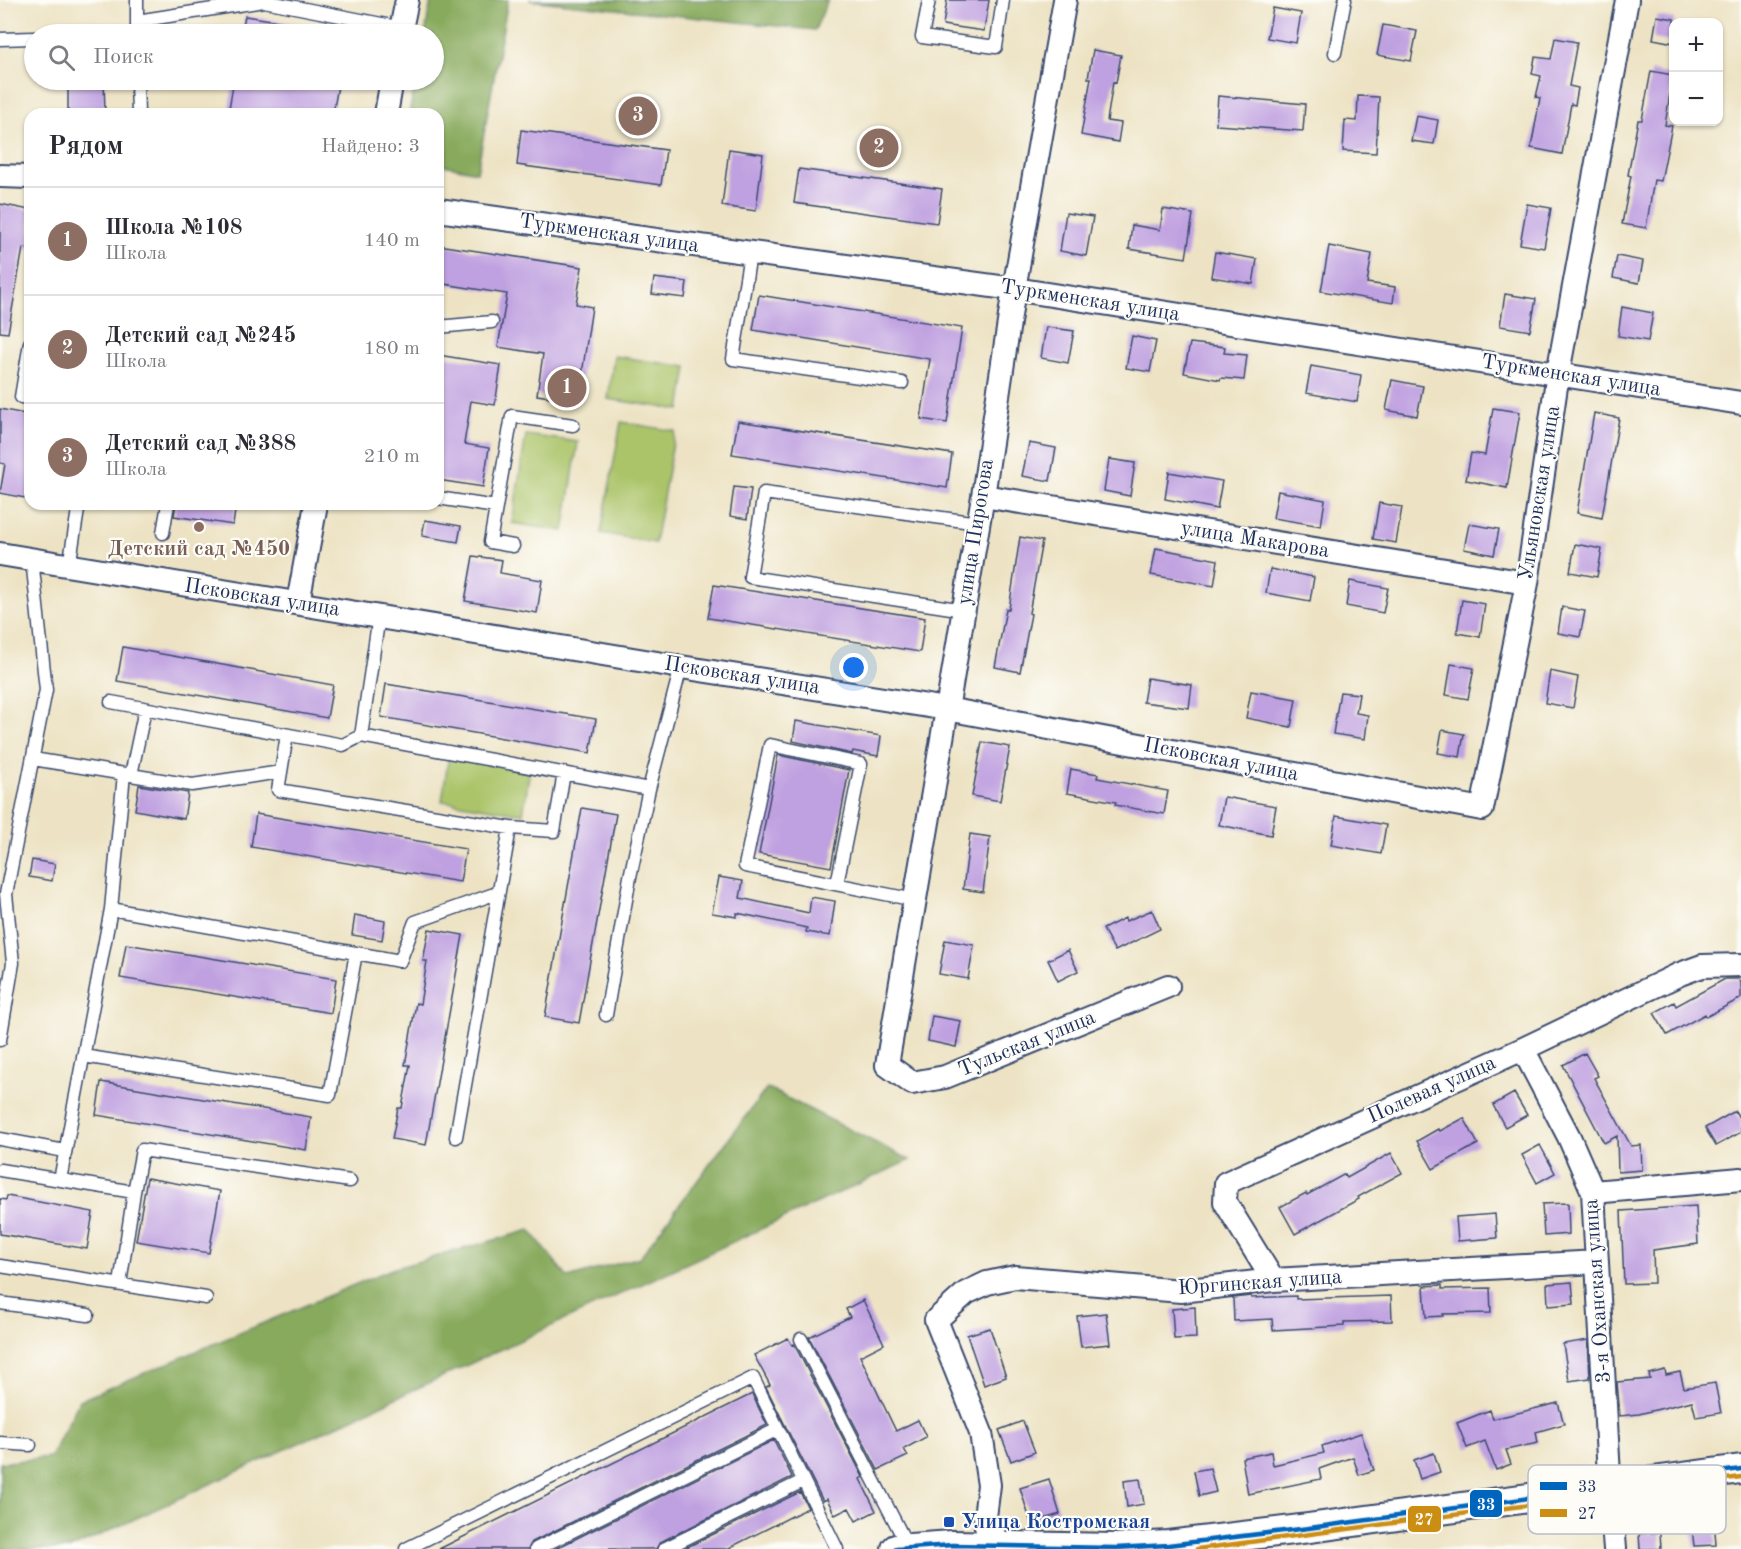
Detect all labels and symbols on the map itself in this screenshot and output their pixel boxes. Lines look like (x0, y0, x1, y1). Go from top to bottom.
pin: 3 (618, 94, 658, 138)
pin: 2 (860, 126, 898, 170)
street label: Туркменская улица (518, 211, 700, 257)
street label: Туркменская улица (999, 276, 1181, 326)
street label: Туркменская улица (1480, 351, 1662, 401)
pin: 1 (548, 366, 586, 410)
street label: Ульяновская улица (1516, 404, 1564, 582)
street label: улица Пирогова (954, 457, 998, 607)
street label: улица Макарова (1179, 518, 1331, 562)
marker: Детский сад №450 (192, 520, 206, 534)
place label: Детский сад №450 (108, 539, 290, 560)
street label: Псковская улица (183, 575, 341, 621)
street label: Псковская улица (663, 653, 821, 699)
your location (839, 653, 868, 682)
street label: Псковская улица (1142, 735, 1300, 785)
street label: Тульская улица (955, 1007, 1099, 1081)
street label: Полевая улица (1365, 1052, 1499, 1128)
street label: 3-я Оханская улица (1581, 1198, 1615, 1384)
street label: Юргинская улица (1177, 1267, 1343, 1299)
legend (1528, 1465, 1726, 1534)
text: 33 (1578, 1480, 1597, 1496)
line badge: 33 (1469, 1489, 1503, 1518)
text: 33 (1477, 1498, 1495, 1514)
line badge: 27 (1407, 1505, 1442, 1533)
text: 27 (1578, 1507, 1597, 1523)
place label: Улица Костромская (961, 1512, 1150, 1533)
text: 27 (1415, 1513, 1433, 1529)
marker: Улица Костромская (942, 1515, 956, 1529)

